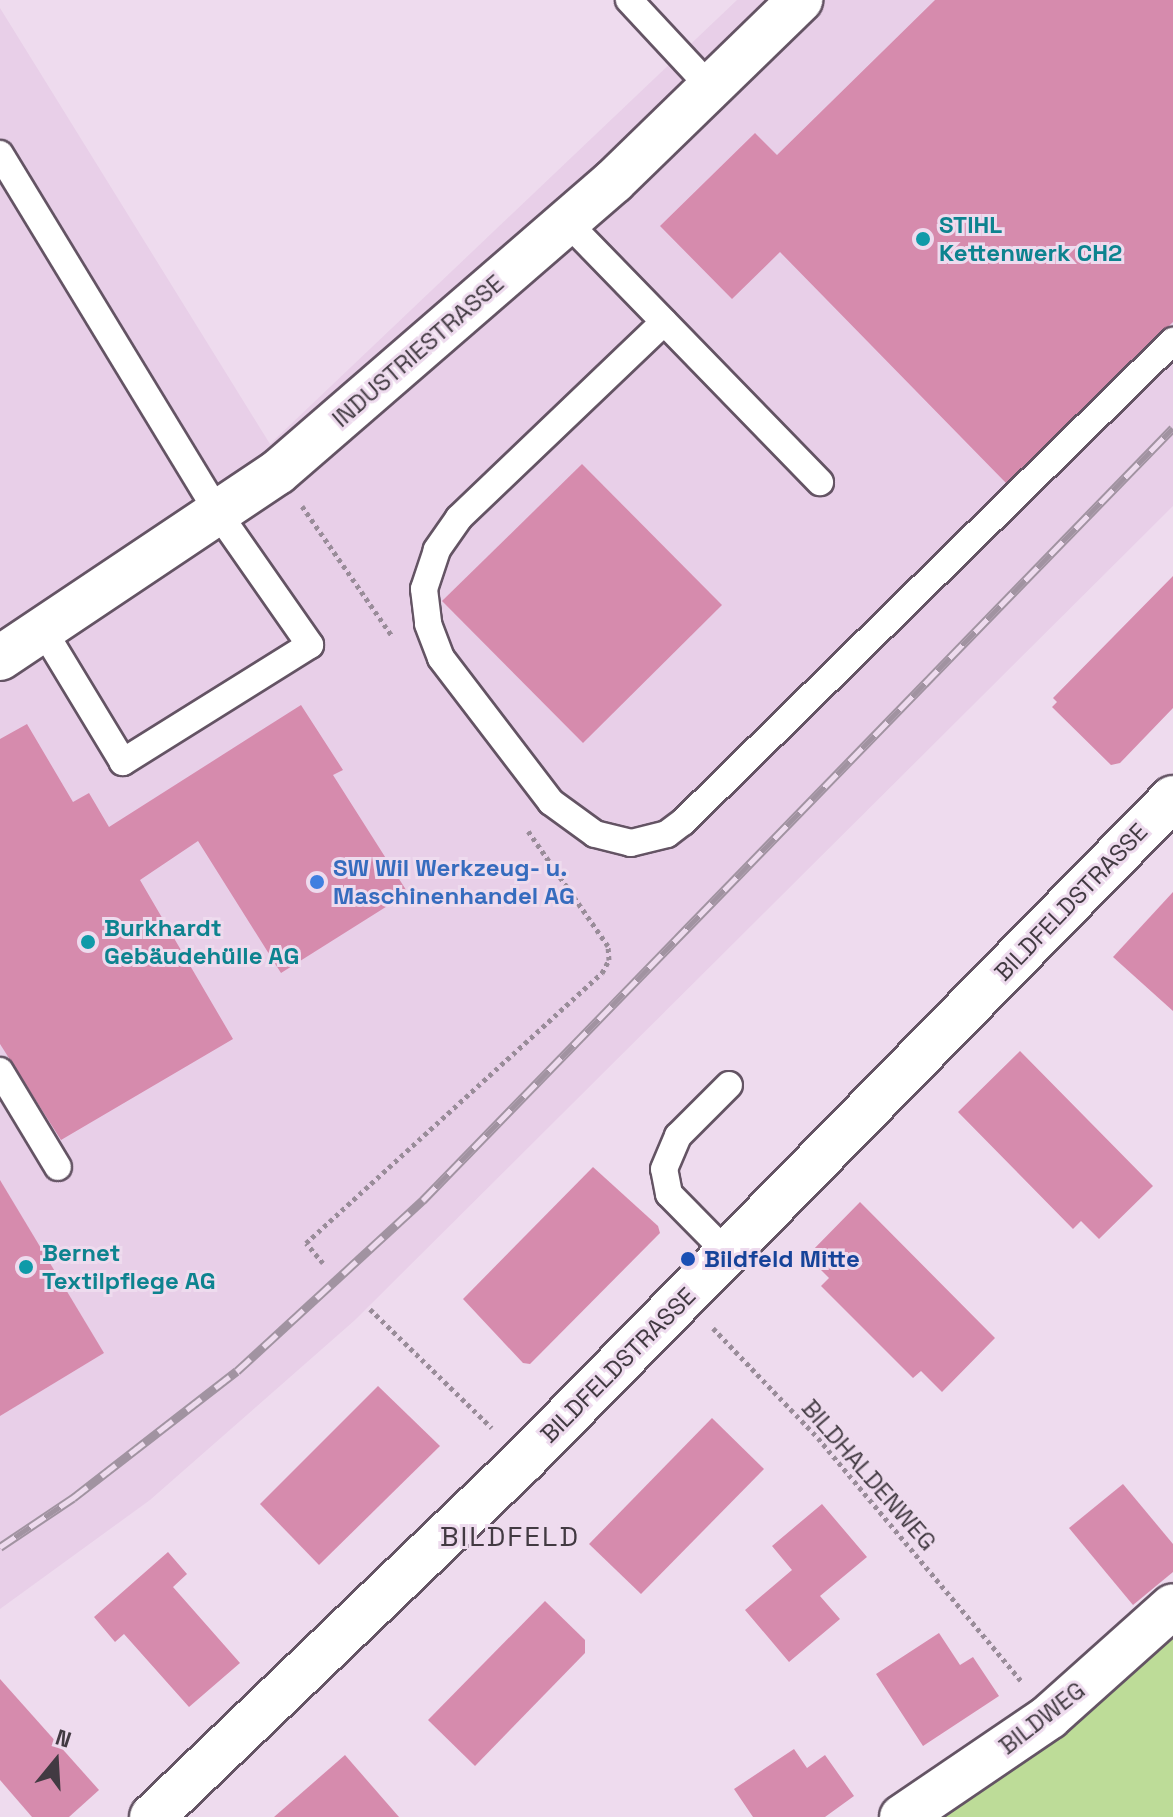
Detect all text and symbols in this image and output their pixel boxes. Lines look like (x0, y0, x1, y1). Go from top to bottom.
place label: STIHL Kettenwerk CH2 (939, 211, 1122, 267)
marker: STIHL Kettenwerk CH2 (914, 230, 932, 248)
street label: INDUSTRIESTRASSE (326, 269, 510, 433)
street label: BILDFELDSTRASSE (989, 817, 1153, 987)
place label: SW Wil Werkzeug- u. Maschinenhandel AG (333, 854, 575, 910)
marker: SW Wil Werkzeug- u. Maschinenhandel AG (308, 873, 326, 891)
place label: Burkhardt Gebäudehülle AG (104, 914, 300, 970)
marker: Burkhardt Gebäudehülle AG (79, 933, 97, 951)
place label: Bernet Textilpflege AG (42, 1239, 216, 1295)
place label: Bildfeld Mitte (704, 1245, 860, 1273)
marker: Bildfeld Mitte (679, 1250, 697, 1268)
marker: Bernet Textilpflege AG (17, 1258, 35, 1276)
street label: BILDFELDSTRASSE (534, 1281, 702, 1449)
street label: BILDHALDENWEG (796, 1394, 942, 1556)
district label: BILDFELD (440, 1519, 580, 1553)
street label: BILDWEG (993, 1676, 1091, 1760)
north arrow (16, 1721, 96, 1801)
text: N (52, 1723, 75, 1754)

